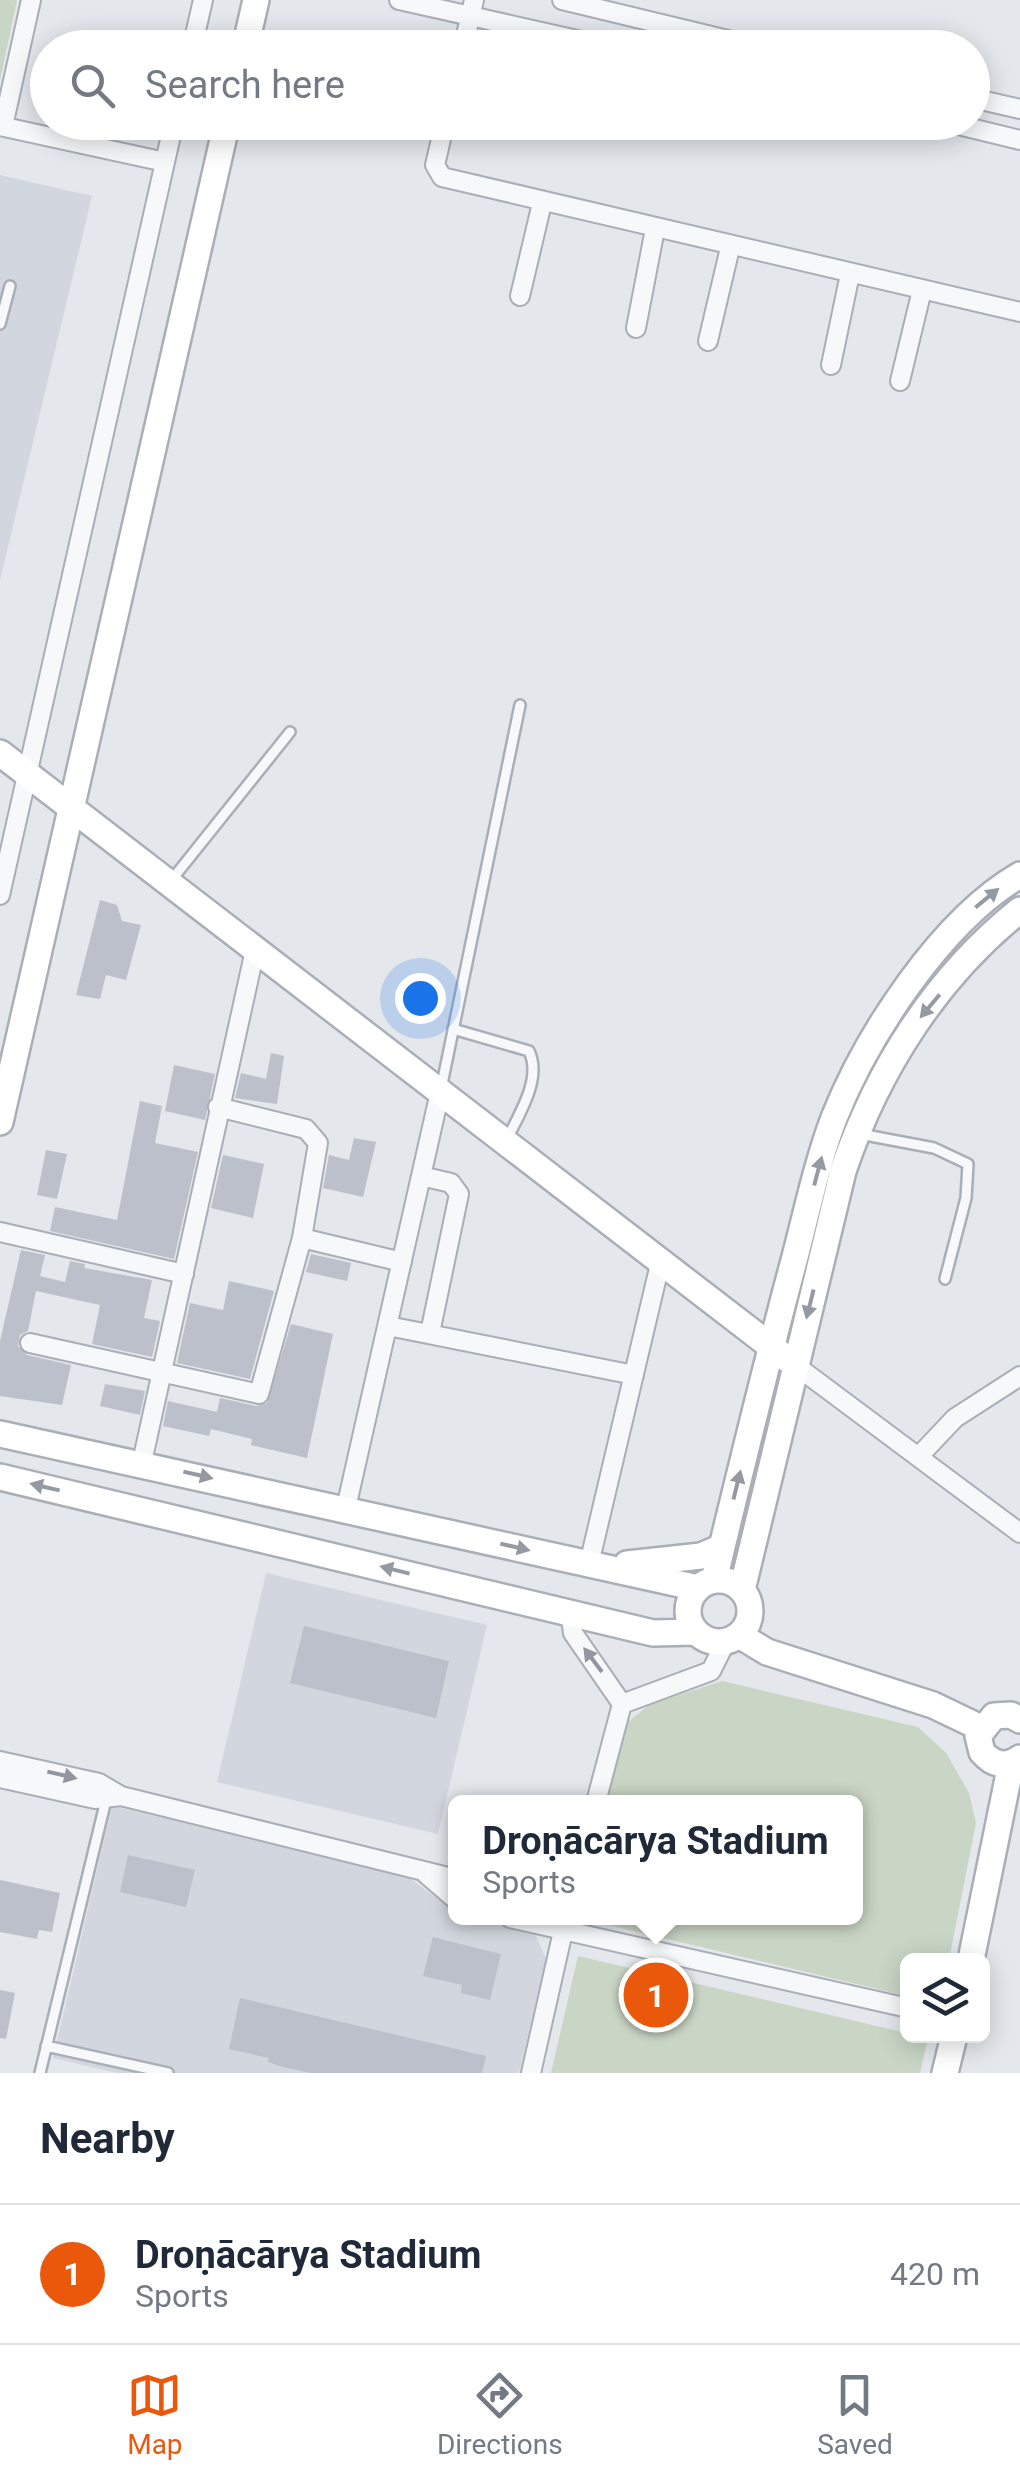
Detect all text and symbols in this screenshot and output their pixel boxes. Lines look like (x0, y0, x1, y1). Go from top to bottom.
search box (30, 30, 990, 140)
icon: search (65, 58, 120, 113)
text: Search here (145, 63, 345, 107)
one-way arrow (975, 888, 1000, 909)
your location (395, 973, 446, 1024)
one-way arrow (919, 993, 941, 1018)
one-way arrow (811, 1155, 827, 1186)
one-way arrow (802, 1289, 817, 1320)
one-way arrow (183, 1468, 214, 1483)
one-way arrow (730, 1469, 745, 1500)
one-way arrow (29, 1479, 60, 1494)
one-way arrow (500, 1540, 531, 1556)
one-way arrow (379, 1562, 410, 1577)
one-way arrow (582, 1647, 603, 1673)
one-way arrow (47, 1768, 78, 1783)
popup (448, 1795, 863, 1925)
text: Droṇācārya Stadium (482, 1819, 829, 1863)
text: Sports (482, 1863, 576, 1901)
map controls (900, 1953, 990, 2043)
button: layers (900, 1953, 990, 2043)
pin: 1 (624, 1958, 688, 2032)
text: Nearby (40, 2114, 175, 2163)
text: Droṇācārya Stadium (135, 2233, 481, 2277)
text: 1 (63, 2255, 82, 2293)
text: 420 m (890, 2255, 980, 2293)
text: Sports (135, 2277, 229, 2315)
tab: Map (127, 2368, 183, 2461)
tab: Directions (437, 2368, 563, 2461)
tab: Saved (817, 2368, 893, 2461)

